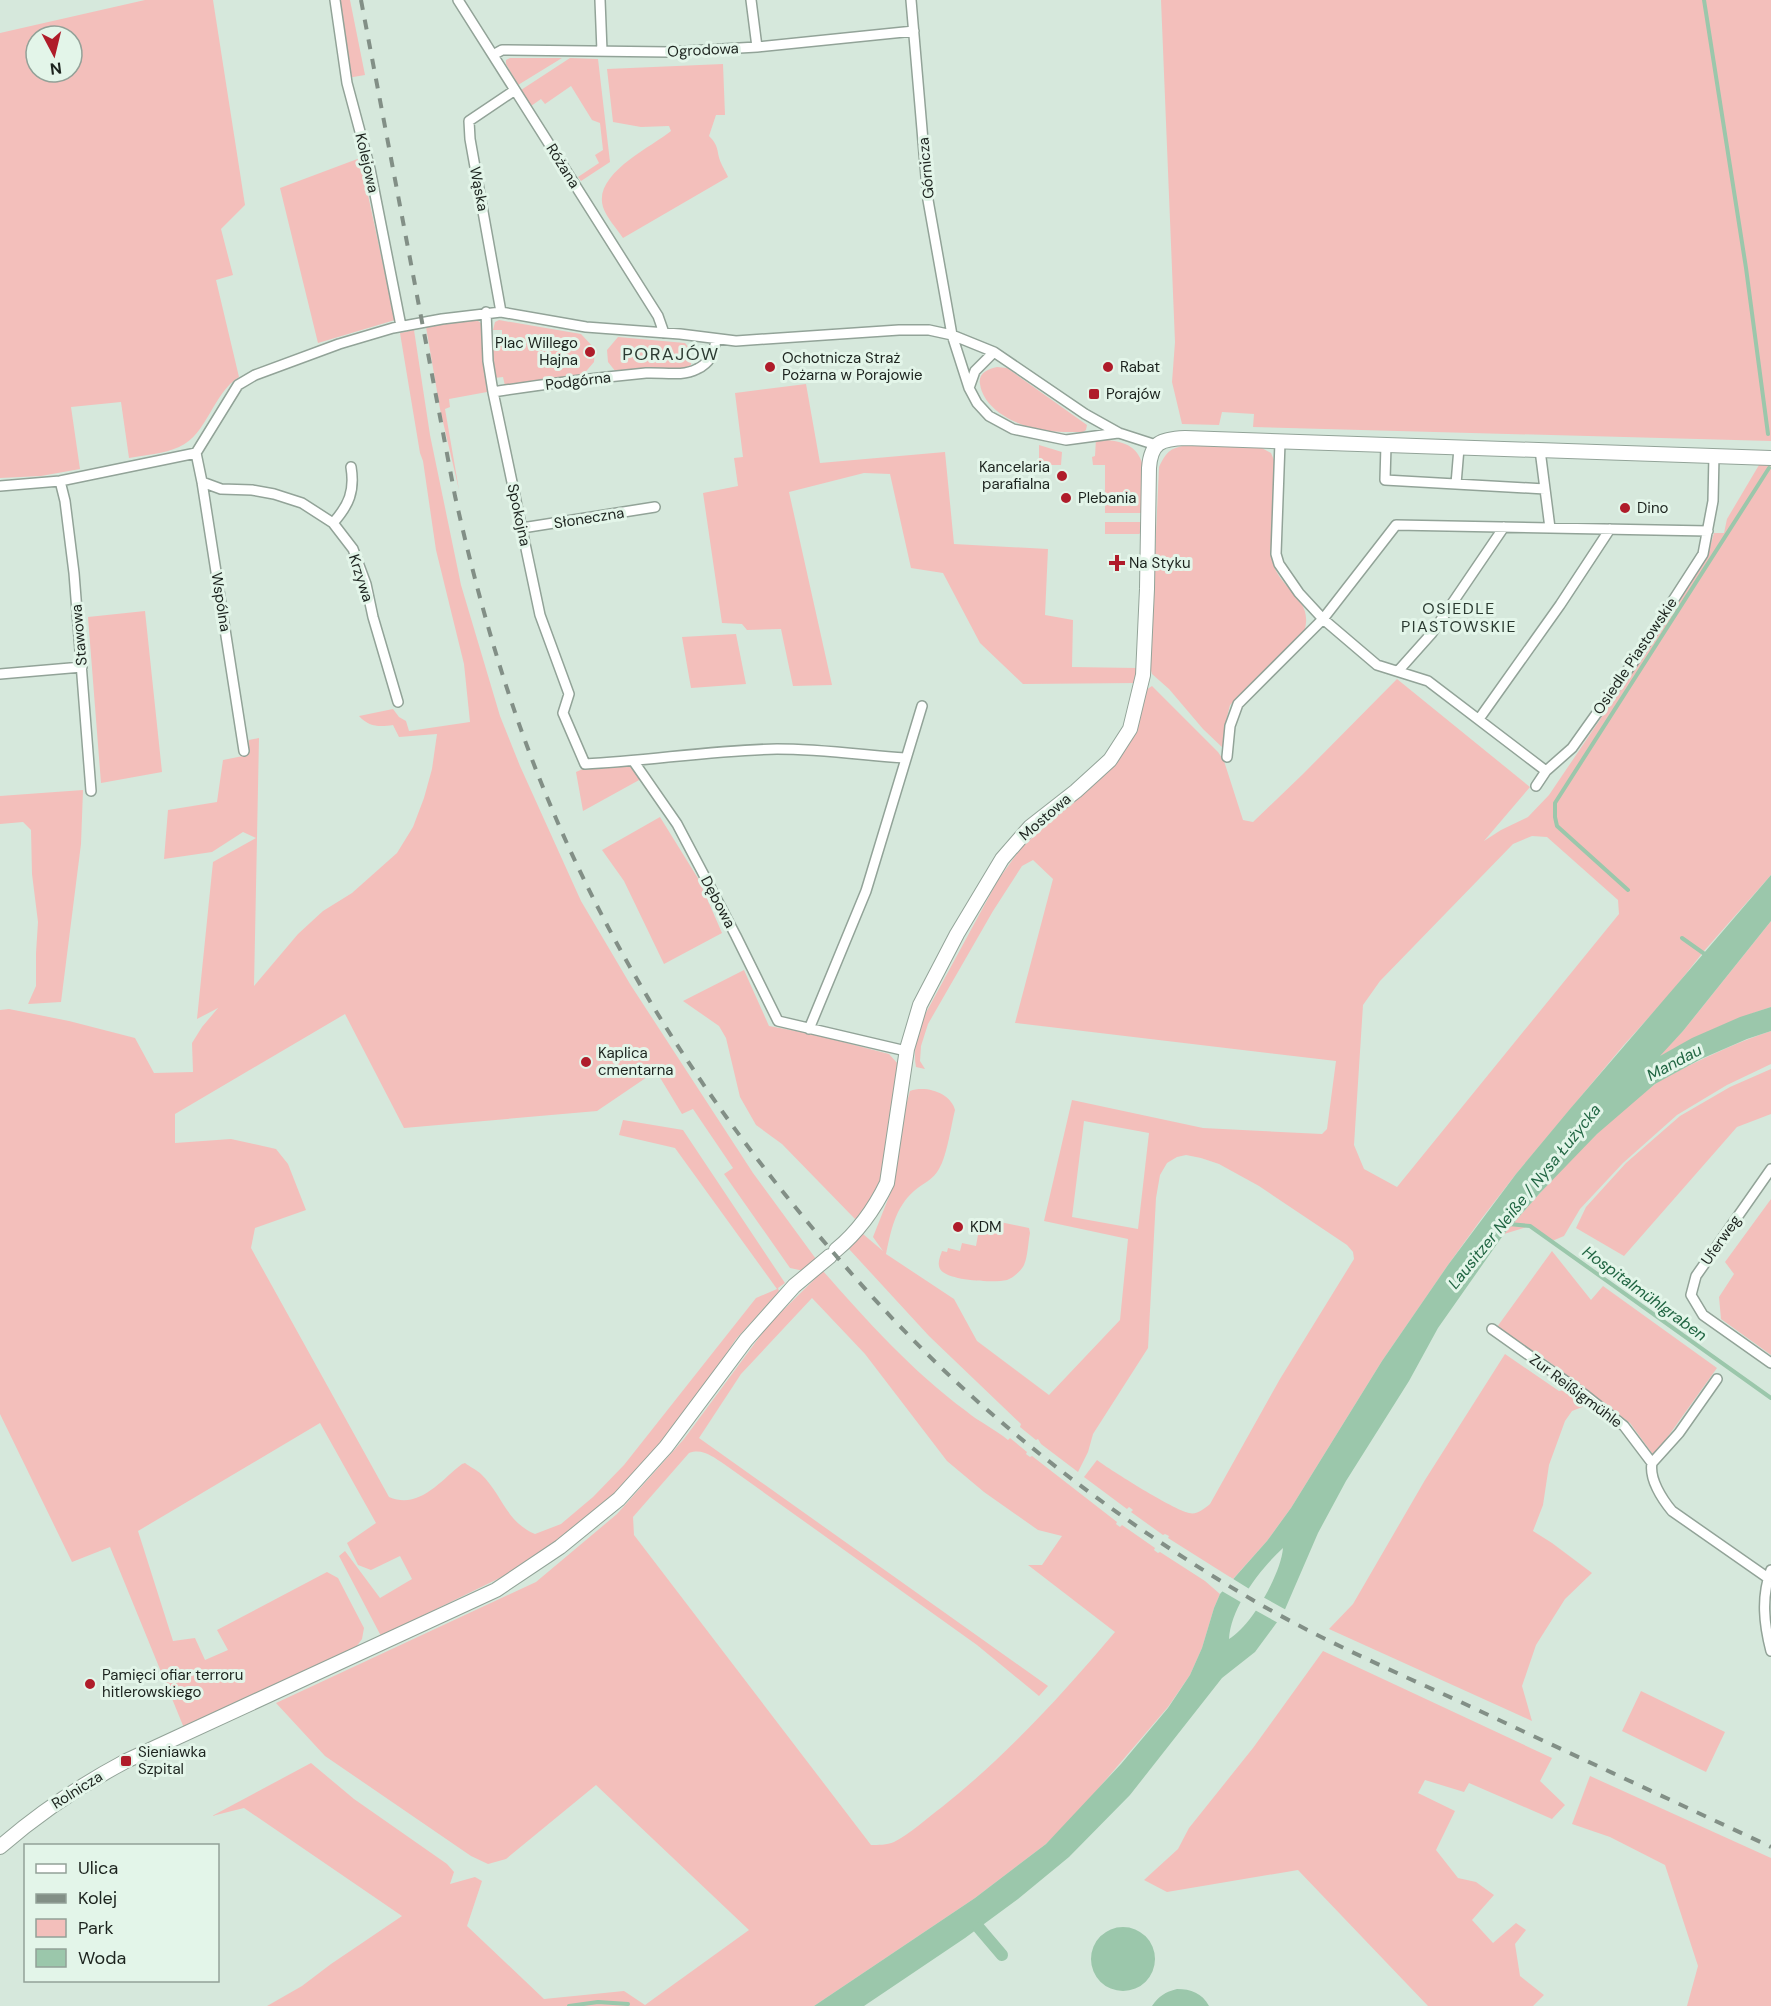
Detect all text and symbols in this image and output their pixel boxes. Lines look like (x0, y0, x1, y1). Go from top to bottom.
north arrow (24, 24, 84, 84)
street label: Ogrodowa (667, 38, 739, 62)
text: N (49, 57, 63, 80)
street label: Kolejowa (350, 131, 384, 195)
street label: Górnicza (913, 136, 939, 200)
street label: Różana (541, 140, 585, 192)
street label: Wąska (465, 165, 493, 213)
place label: Plac Willego Hajna (495, 333, 578, 370)
district label: PORAJÓW (622, 342, 720, 366)
marker: Plac Willego Hajna (583, 345, 597, 359)
place label: Ochotnicza Straż Pożarna w Porajowie (782, 348, 923, 385)
place label: Rabat (1120, 357, 1160, 377)
marker: Ochotnicza Straż Pożarna w Porajowie (763, 360, 777, 374)
marker: Rabat (1101, 360, 1115, 374)
street label: Podgórna (544, 367, 612, 395)
place label: Porajów (1106, 384, 1161, 404)
marker: Porajów (1087, 387, 1101, 401)
place label: Kancelaria parafialna (979, 457, 1050, 494)
marker: Kancelaria parafialna (1055, 469, 1069, 483)
street label: Spokojna (503, 482, 535, 548)
place label: Plebania (1078, 488, 1137, 508)
marker: Plebania (1059, 491, 1073, 505)
place label: Dino (1637, 498, 1669, 518)
marker: Dino (1618, 501, 1632, 515)
street label: Słoneczna (553, 503, 625, 533)
street label: Krzywa (344, 552, 378, 604)
place label: Na Styku (1129, 553, 1191, 573)
marker: Na Styku (1110, 556, 1124, 570)
street label: Wspólna (206, 571, 236, 633)
street label: Osiedle Piastowskie (1588, 594, 1682, 718)
district label: OSIEDLE PIASTOWSKIE (1401, 598, 1517, 637)
street label: Stawowa (66, 603, 92, 667)
street label: Mostowa (1015, 789, 1075, 845)
street label: Dębowa (696, 872, 740, 932)
water label: Mandau (1643, 1039, 1705, 1086)
place label: Kaplica cmentarna (598, 1043, 673, 1080)
marker: Kaplica cmentarna (579, 1055, 593, 1069)
water label: Lausitzer Neiße / Nysa Łużycka (1443, 1099, 1606, 1293)
street label: Uferweg (1697, 1211, 1745, 1269)
place label: KDM (970, 1217, 1002, 1237)
marker: KDM (951, 1220, 965, 1234)
water label: Hospitalmühlgraben (1578, 1241, 1711, 1346)
street label: Zur Reißigmühle (1526, 1350, 1626, 1432)
place label: Pamięci ofiar terroru hitlerowskiego (102, 1665, 243, 1702)
marker: Pamięci ofiar terroru hitlerowskiego (83, 1677, 97, 1691)
place label: Sieniawka Szpital (138, 1742, 206, 1779)
marker: Sieniawka Szpital (119, 1754, 133, 1768)
street label: Rolnicza (48, 1767, 106, 1813)
legend (24, 1844, 219, 1982)
text: Ulica (78, 1856, 118, 1880)
text: Kolej (78, 1886, 117, 1910)
text: Park (78, 1916, 114, 1940)
text: Woda (78, 1946, 126, 1970)

